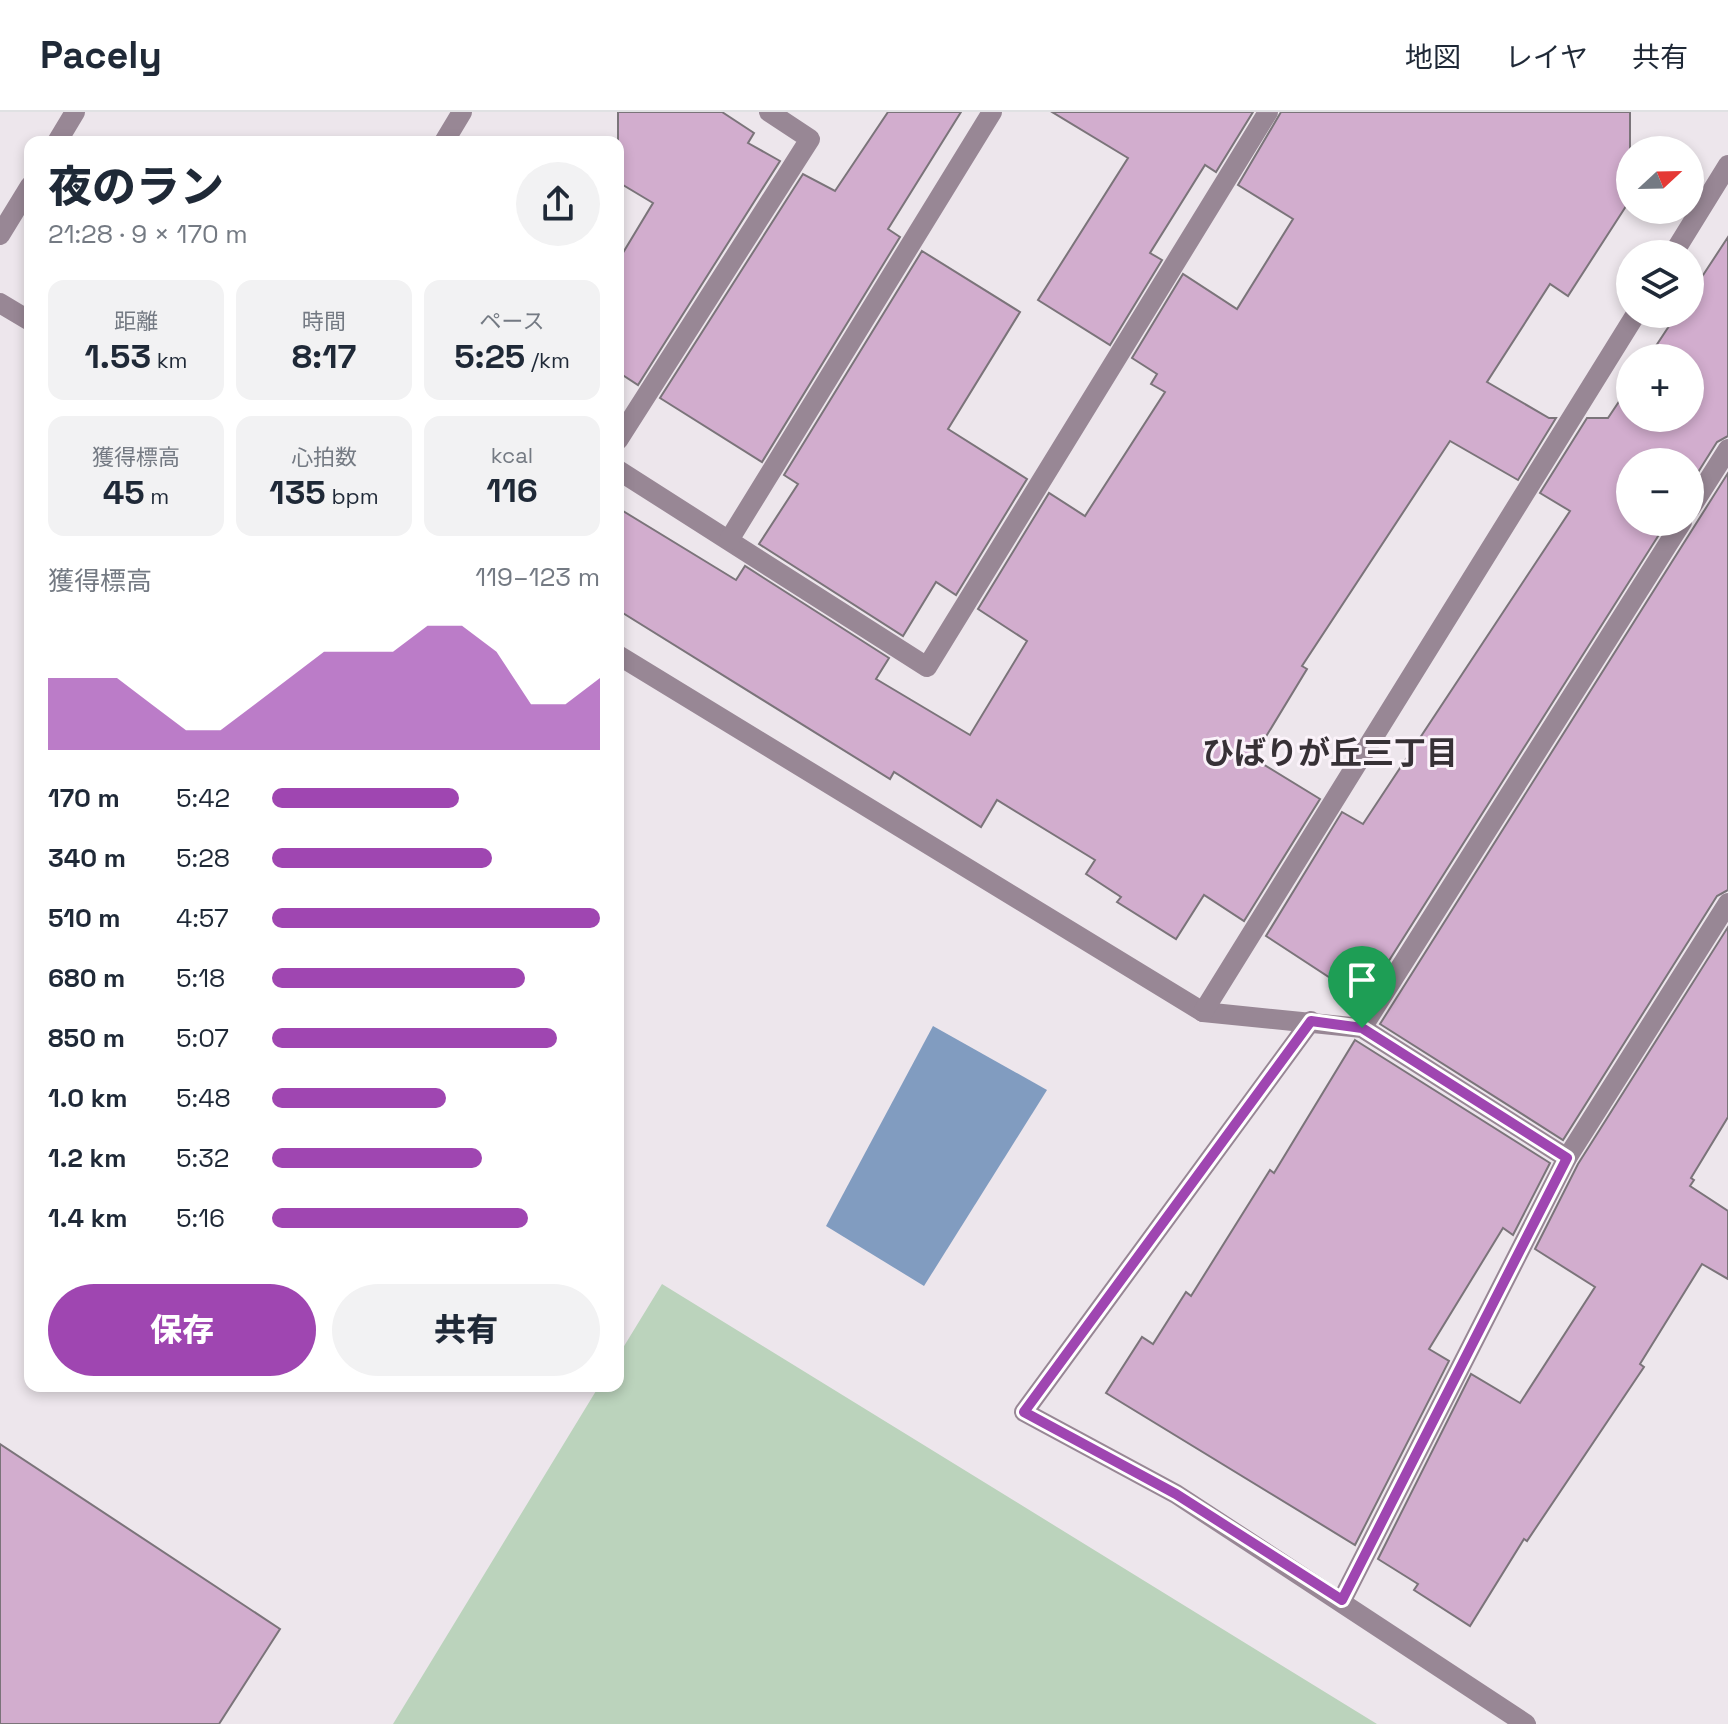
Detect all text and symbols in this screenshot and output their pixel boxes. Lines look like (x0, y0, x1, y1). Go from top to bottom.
text: Pacely (40, 31, 162, 79)
text: 地図 (1405, 39, 1461, 75)
text: レイヤ (1505, 39, 1588, 75)
text: 共有 (1632, 39, 1688, 75)
north arrow (1616, 136, 1704, 224)
map controls (1616, 136, 1704, 536)
text: 夜のラン (48, 159, 224, 215)
button: share (516, 162, 600, 246)
text: 21:28 · 9 × 170 m (48, 217, 248, 251)
button: layers (1616, 240, 1704, 328)
text: 距離 (114, 307, 158, 335)
text: 時間 (302, 307, 346, 335)
text: ペース (480, 307, 544, 335)
text: 1.53 (85, 335, 151, 378)
text: 8:17 (292, 335, 356, 378)
text: 5:25 (454, 335, 525, 378)
button: + (1616, 344, 1704, 432)
text: km (151, 346, 188, 374)
text: /km (525, 346, 570, 374)
text: kcal (491, 441, 533, 469)
text: 獲得標高 (92, 443, 180, 471)
text: 心拍数 (291, 443, 357, 471)
button: − (1616, 448, 1704, 536)
text: 116 (486, 469, 538, 512)
text: 45 (103, 471, 145, 514)
text: 135 (269, 471, 326, 514)
text: m (145, 482, 169, 510)
text: bpm (326, 482, 379, 510)
text: 119–123 m (475, 560, 600, 594)
text: 獲得標高 (48, 564, 152, 598)
district label: ひばりが丘三丁目 (1202, 733, 1458, 773)
text: 170 m (48, 781, 120, 815)
text: 5:42 (176, 781, 230, 815)
text: 340 m (48, 841, 126, 875)
text: 5:28 (176, 841, 230, 875)
text: 510 m (48, 901, 121, 935)
text: 4:57 (176, 901, 229, 935)
pin (1328, 946, 1396, 1028)
icon: arrive (1340, 958, 1384, 1002)
text: 680 m (48, 961, 125, 995)
text: 5:18 (176, 961, 225, 995)
text: 850 m (48, 1021, 125, 1055)
text: 5:07 (176, 1021, 229, 1055)
text: 1.0 km (48, 1081, 128, 1115)
text: 5:48 (176, 1081, 231, 1115)
text: 1.2 km (48, 1141, 126, 1175)
text: 5:32 (176, 1141, 230, 1175)
text: 1.4 km (48, 1201, 128, 1235)
text: 5:16 (176, 1201, 225, 1235)
button: 保存 (48, 1284, 316, 1376)
button: 共有 (332, 1284, 600, 1376)

